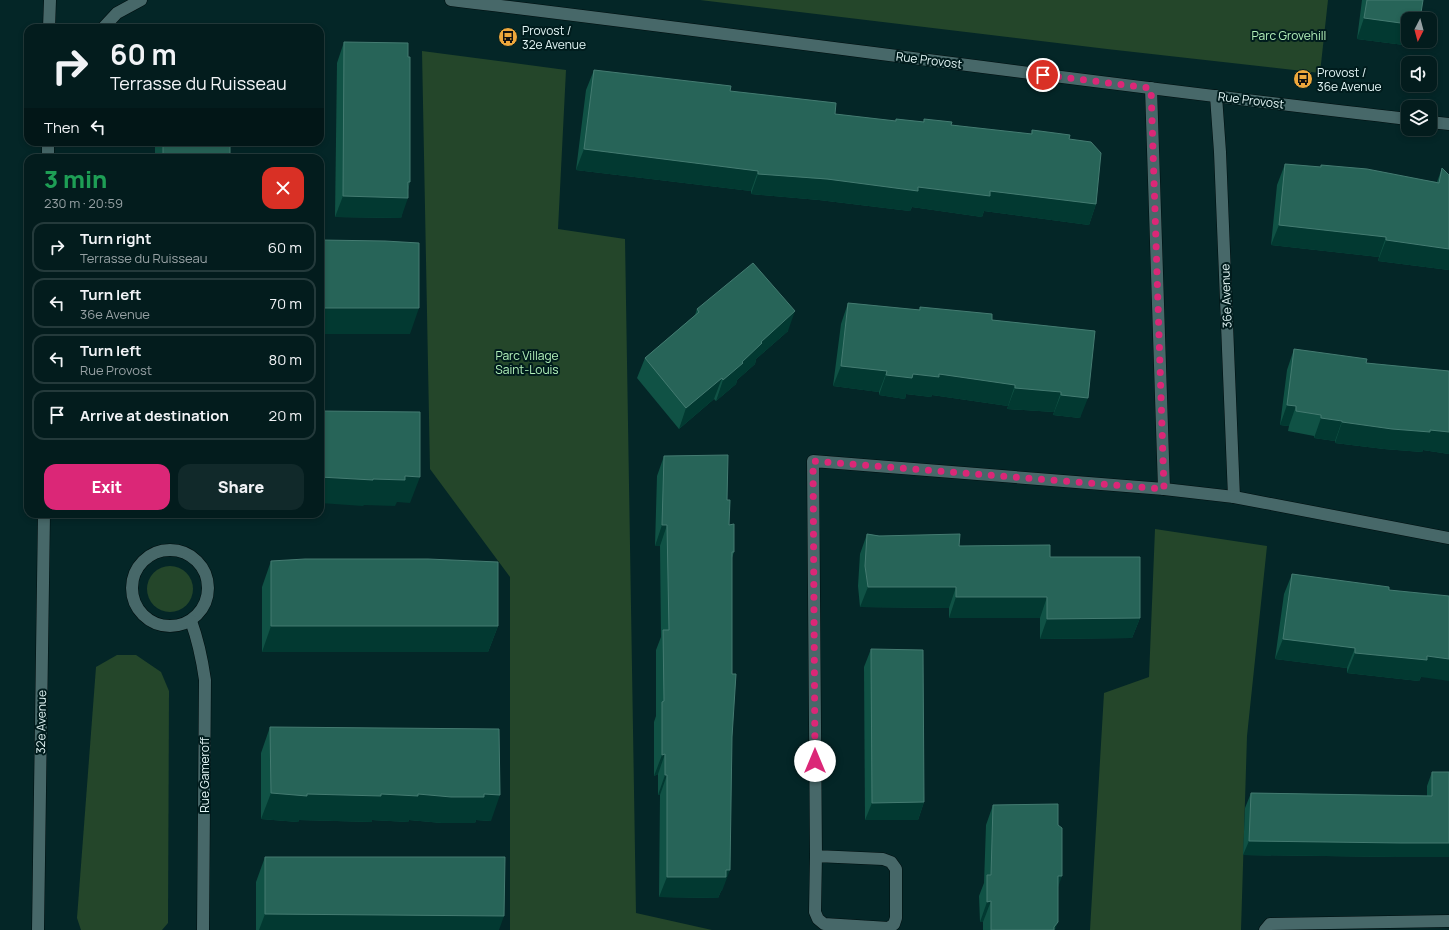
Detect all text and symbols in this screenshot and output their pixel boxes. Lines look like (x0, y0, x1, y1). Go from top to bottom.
north arrow (1401, 12, 1437, 48)
map controls (1401, 12, 1437, 136)
place label: Provost / 32e Avenue (522, 22, 586, 53)
bus stop icon: Provost / 32e Avenue (497, 26, 519, 48)
park label: Parc Grovehill (1252, 27, 1326, 44)
text: 60 m (110, 35, 177, 73)
icon: right (44, 40, 96, 92)
street label: Rue Provost (895, 48, 963, 73)
button: sound (1401, 56, 1437, 92)
pin (1026, 58, 1060, 92)
icon: arrive (1032, 64, 1054, 86)
place label: Provost / 36e Avenue (1317, 64, 1382, 95)
bus stop icon: Provost / 36e Avenue (1292, 68, 1314, 90)
text: Terrasse du Ruisseau (110, 71, 287, 95)
street label: Rue Provost (1217, 88, 1285, 113)
button: layers (1401, 100, 1437, 136)
icon: left (87, 116, 109, 138)
text: Then (44, 117, 79, 138)
text: 3 min (44, 162, 107, 195)
button: close (262, 167, 304, 209)
text: 230 m · 20:59 (44, 194, 123, 212)
text: Turn right (80, 228, 151, 249)
icon: right (46, 236, 68, 258)
text: 60 m (268, 237, 302, 258)
text: Terrasse du Ruisseau (80, 249, 208, 267)
street label: 36e Avenue (1216, 263, 1236, 329)
text: Turn left (80, 284, 142, 305)
icon: left (46, 292, 68, 314)
text: 70 m (270, 293, 302, 314)
text: 36e Avenue (80, 305, 150, 323)
text: Turn left (80, 340, 142, 361)
park label: Parc Village Saint-Louis (495, 347, 559, 378)
icon: left (46, 348, 68, 370)
text: 80 m (268, 349, 302, 370)
text: Rue Provost (80, 361, 152, 379)
icon: arrive (46, 404, 68, 426)
text: Arrive at destination (80, 405, 229, 426)
text: 20 m (269, 405, 302, 426)
button: Exit (44, 464, 170, 510)
button: Share (178, 464, 304, 510)
street label: 32e Avenue (32, 690, 50, 754)
street label: Rue Gameroff (196, 737, 213, 813)
position arrow (794, 740, 836, 782)

